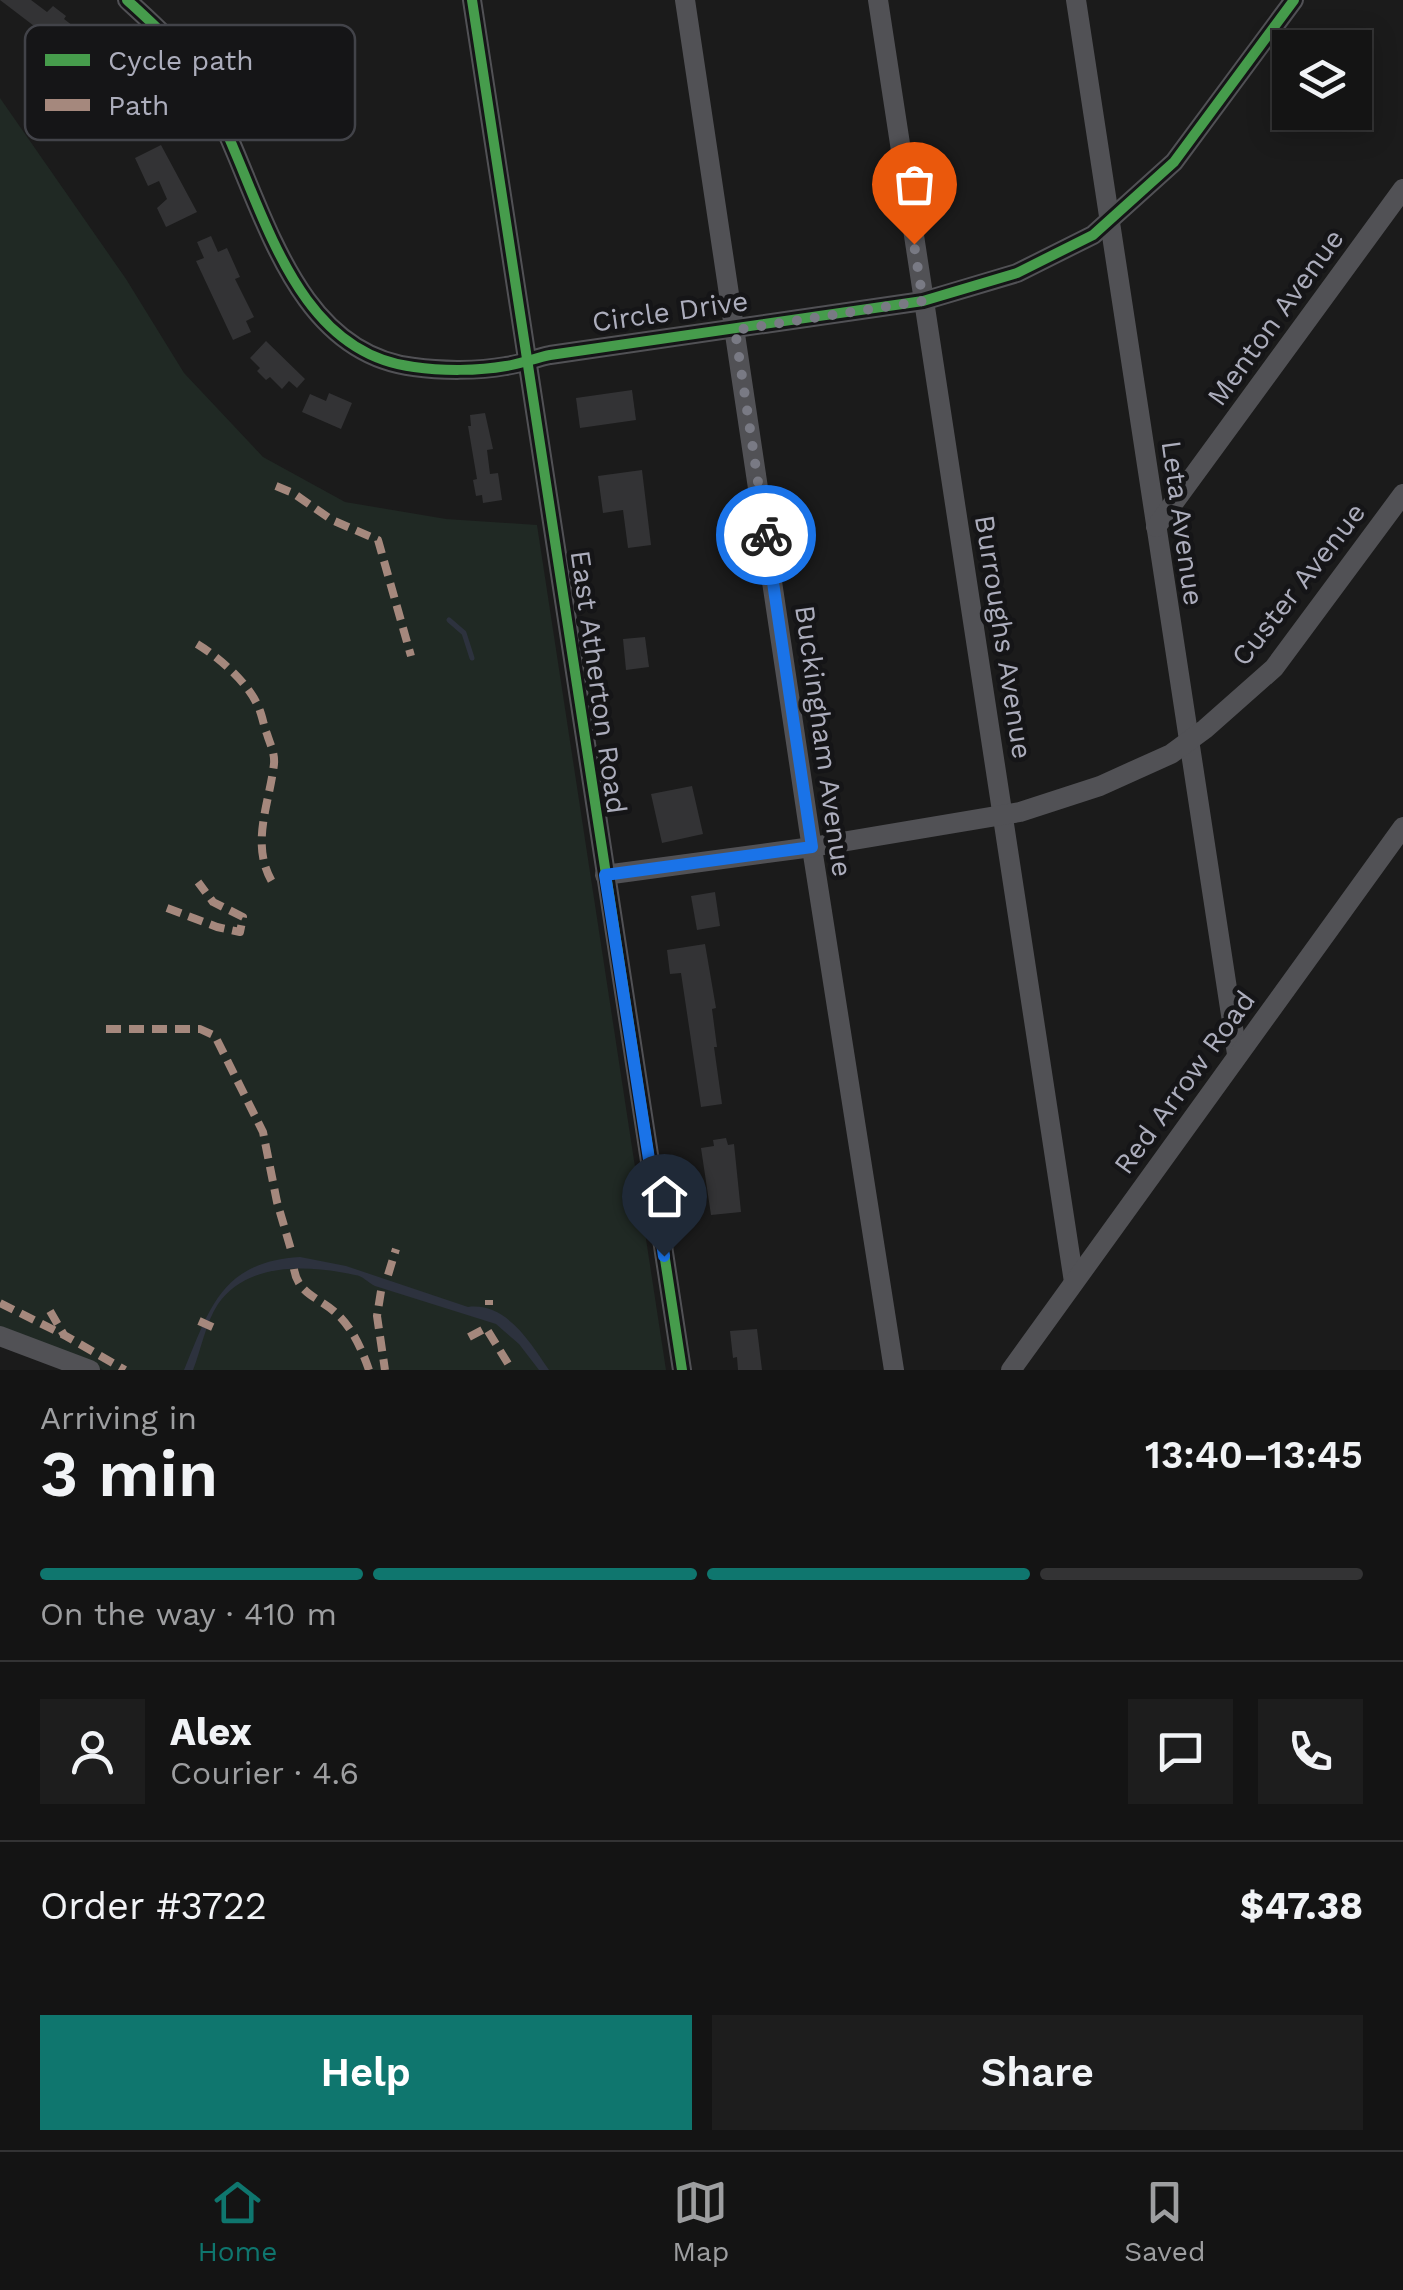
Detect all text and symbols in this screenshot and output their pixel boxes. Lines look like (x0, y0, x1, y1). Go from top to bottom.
legend (25, 25, 355, 140)
map controls (1272, 30, 1372, 130)
button: layers (1272, 30, 1372, 130)
text: Cycle path (108, 44, 254, 77)
text: Path (108, 89, 169, 122)
pin (872, 142, 957, 245)
icon: bag (887, 157, 942, 212)
street label: Menton Avenue (1200, 223, 1351, 412)
street label: Circle Drive (590, 284, 750, 339)
street label: Leta Avenue (1155, 438, 1210, 608)
courier (716, 485, 816, 585)
street label: Custer Avenue (1225, 496, 1372, 672)
icon: bike (739, 508, 794, 563)
street label: Burroughs Avenue (968, 513, 1039, 761)
street label: East Atherton Road (564, 548, 633, 816)
street label: Buckingham Avenue (788, 603, 859, 879)
street label: Red Arrow Road (1107, 984, 1262, 1180)
pin (622, 1154, 707, 1257)
icon: home (637, 1169, 692, 1224)
text: Arriving in (40, 1399, 197, 1437)
text: 13:40–13:45 (1145, 1433, 1363, 1477)
text: 3 min (40, 1436, 218, 1512)
text: On the way · 410 m (40, 1595, 337, 1633)
button: person (40, 1699, 145, 1804)
button: chat (1128, 1699, 1233, 1804)
button: phone (1258, 1699, 1363, 1804)
text: Alex (170, 1710, 252, 1754)
text: Courier · 4.6 (170, 1754, 359, 1792)
text: Order #3722 (40, 1884, 267, 1928)
text: $47.38 (1240, 1884, 1363, 1928)
button: Help (40, 2015, 692, 2130)
button: Share (712, 2015, 1363, 2130)
tab: Home (197, 2175, 277, 2268)
tab: Map (672, 2175, 729, 2268)
tab: Saved (1124, 2175, 1206, 2268)

